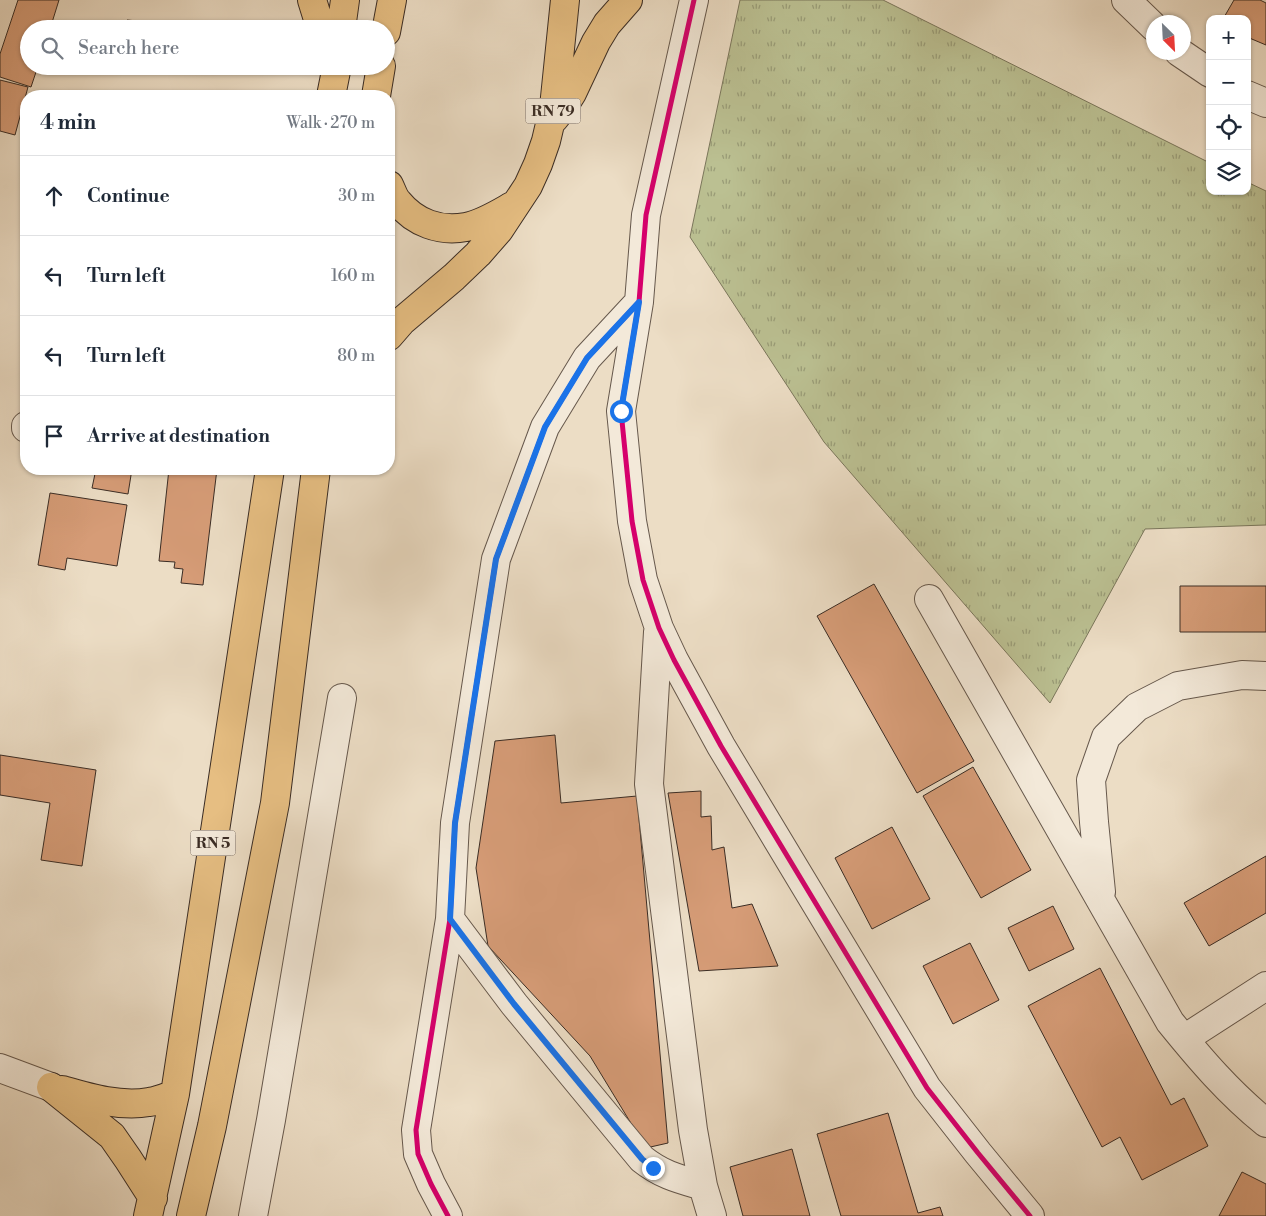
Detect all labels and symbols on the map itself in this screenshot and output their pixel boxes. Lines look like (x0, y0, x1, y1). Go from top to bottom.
north arrow (1146, 15, 1191, 60)
road number: RN 79 (526, 98, 580, 124)
route start (610, 400, 633, 423)
road number: RN 5 (190, 830, 236, 856)
route end (642, 1157, 665, 1180)

